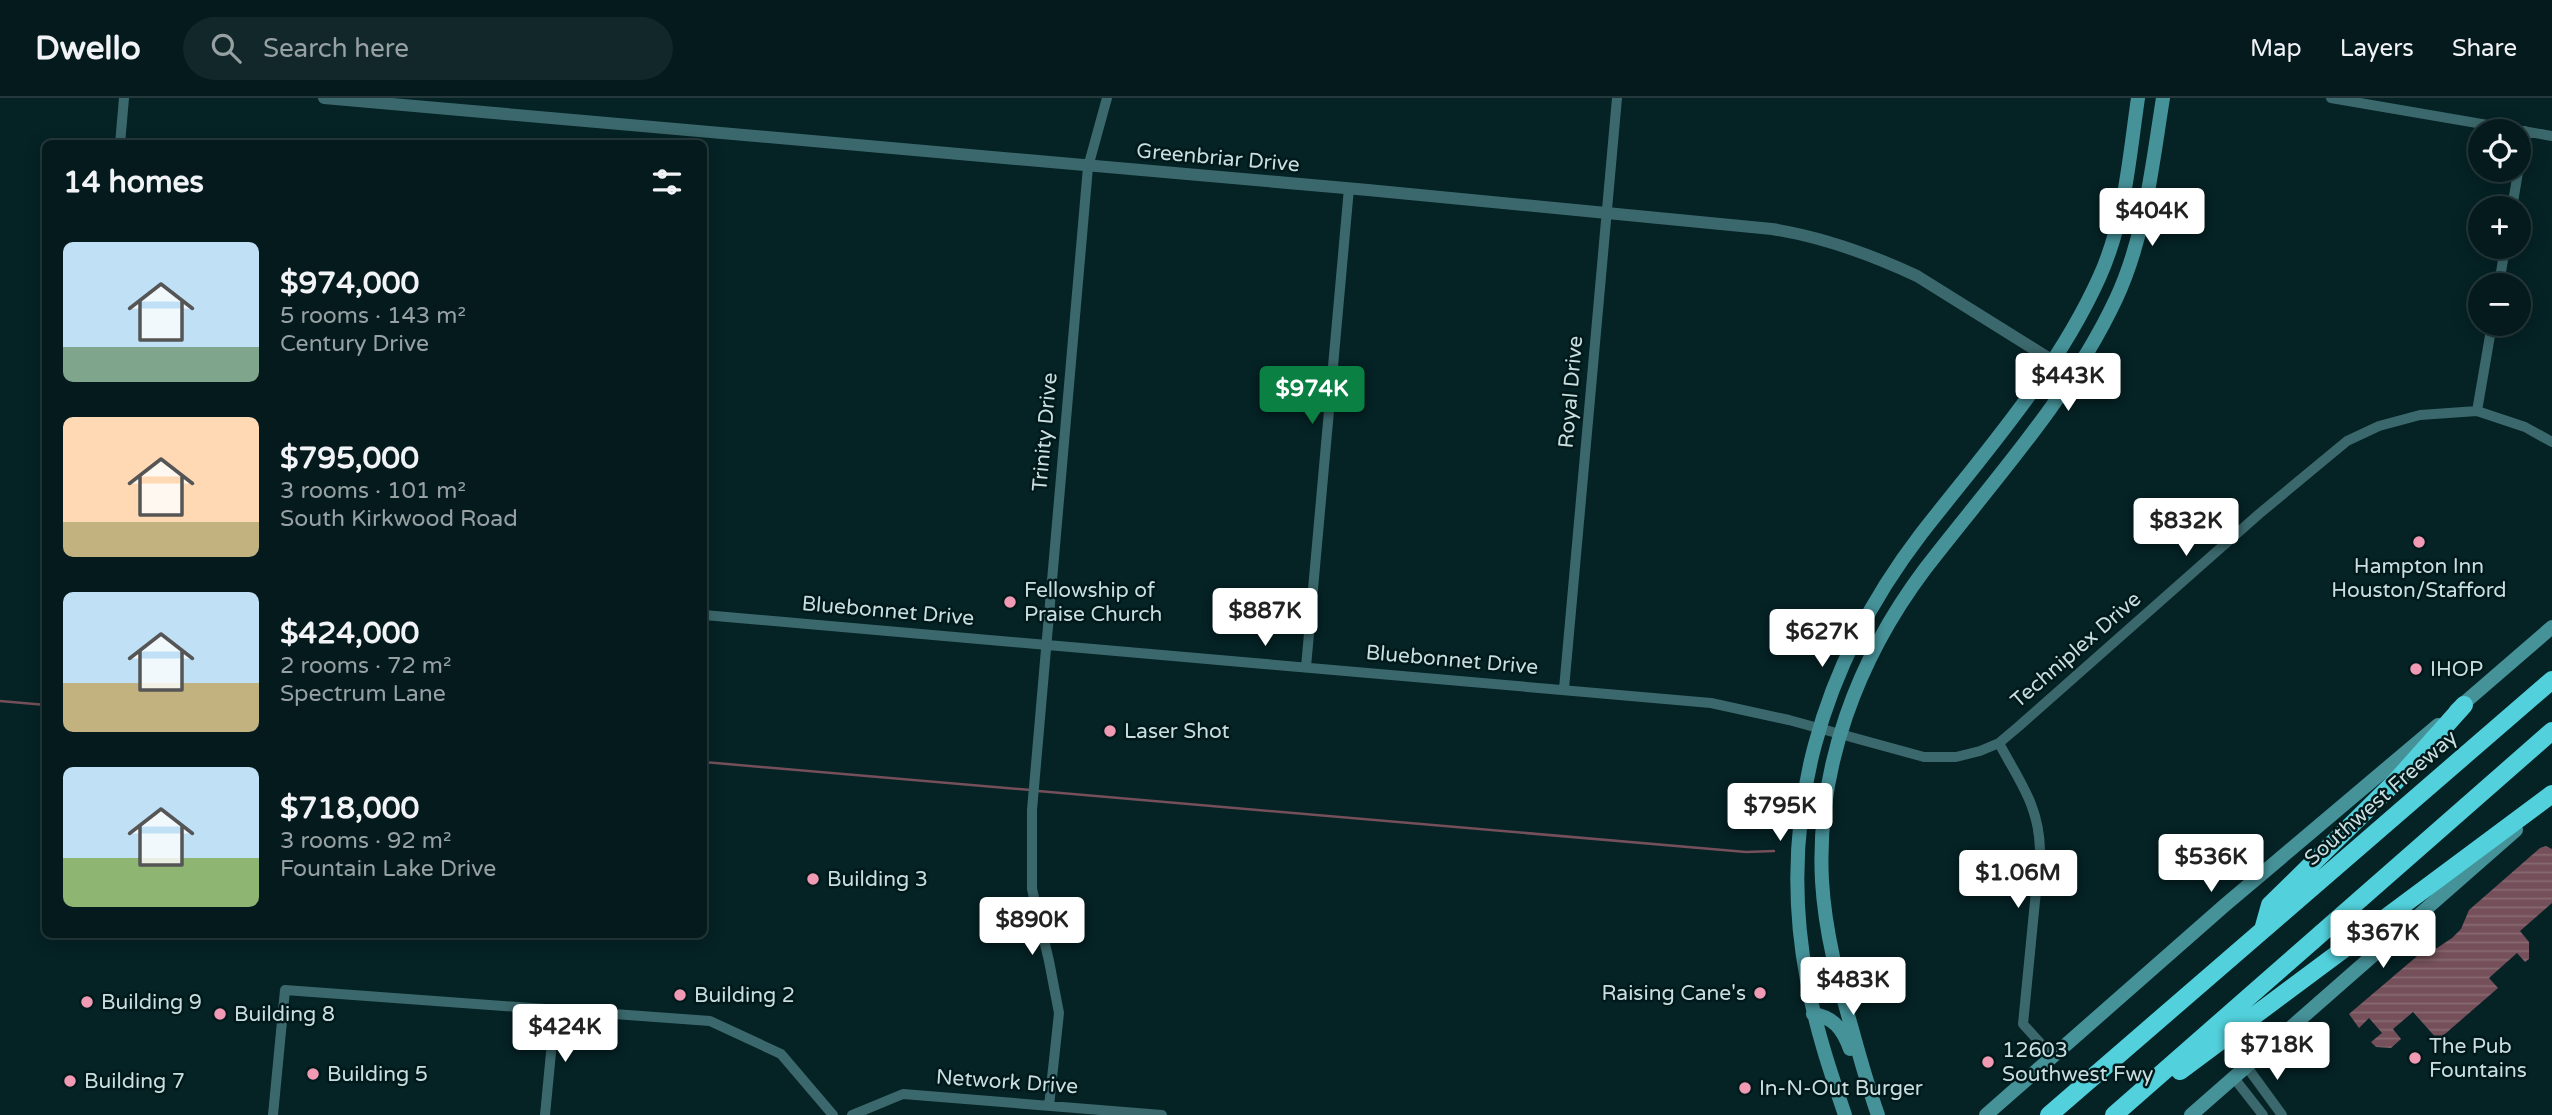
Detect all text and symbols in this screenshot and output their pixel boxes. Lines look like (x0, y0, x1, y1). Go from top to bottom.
search box (183, 17, 673, 80)
text: Dwello (35, 29, 141, 68)
icon: search (207, 29, 245, 67)
text: Search here (263, 33, 409, 64)
text: Map (2250, 34, 2302, 63)
text: Layers (2340, 34, 2414, 63)
text: Share (2452, 34, 2517, 63)
map controls (2468, 119, 2531, 336)
button: locate (2468, 119, 2531, 182)
street label: Greenbriar Drive (1135, 138, 1301, 178)
icon: filters (648, 163, 686, 201)
text: 14 homes (63, 164, 204, 201)
pin: $404K (2103, 188, 2201, 248)
button: + (2468, 196, 2531, 259)
text: $404K (2116, 197, 2188, 225)
text: $974,000 (280, 265, 419, 302)
icon: home (119, 270, 203, 354)
button: − (2468, 273, 2531, 336)
text: 5 rooms · 143 m² (280, 302, 466, 330)
text: Century Drive (280, 330, 429, 358)
street label: Royal Drive (1554, 335, 1588, 449)
pin: $443K (2019, 354, 2117, 413)
text: $443K (2032, 362, 2104, 390)
pin: $974K (1263, 366, 1361, 426)
street label: Trinity Drive (1027, 371, 1063, 492)
text: $974K (1276, 375, 1348, 403)
text: $795,000 (280, 440, 419, 477)
icon: home (119, 445, 203, 529)
text: 3 rooms · 101 m² (280, 477, 466, 505)
pin: $832K (2137, 498, 2235, 558)
text: South Kirkwood Road (280, 505, 518, 533)
text: $832K (2150, 507, 2222, 535)
marker: Hampton Inn Houston/Stafford (2411, 534, 2427, 550)
place label: Hampton Inn Houston/Stafford (2331, 554, 2507, 603)
place label: Fellowship of Praise Church (1024, 578, 1162, 627)
street label: Techniplex Drive (2006, 587, 2146, 713)
pin: $887K (1216, 588, 1314, 648)
street label: Bluebonnet Drive (801, 591, 975, 631)
marker: Fellowship of Praise Church (1002, 594, 1018, 610)
text: $887K (1229, 597, 1301, 625)
pin: $627K (1773, 610, 1871, 669)
text: $424,000 (280, 615, 419, 652)
text: $627K (1786, 618, 1858, 646)
icon: home (119, 620, 203, 704)
street label: Bluebonnet Drive (1365, 640, 1539, 680)
text: 2 rooms · 72 m² (280, 652, 451, 680)
place label: IHOP (2430, 657, 2483, 682)
marker: IHOP (2408, 661, 2424, 677)
text: Spectrum Lane (280, 680, 446, 708)
place label: Laser Shot (1124, 719, 1230, 744)
marker: Laser Shot (1102, 723, 1118, 739)
street label: Southwest Freeway (2300, 725, 2462, 871)
pin: $795K (1731, 784, 1829, 843)
text: $718,000 (280, 790, 419, 827)
text: $795K (1744, 792, 1816, 820)
icon: home (119, 795, 203, 879)
text: 3 rooms · 92 m² (280, 827, 451, 855)
pin: $536K (2162, 834, 2260, 894)
text: $536K (2175, 843, 2247, 871)
pin: $1.06M (1961, 850, 2075, 910)
text: Fountain Lake Drive (280, 855, 496, 883)
text: $1.06M (1975, 859, 2061, 887)
place label: Building 3 (827, 867, 928, 892)
marker: Building 3 (805, 871, 821, 887)
pin: $890K (983, 898, 1081, 957)
text: $890K (996, 906, 1068, 934)
pin: $367K (2334, 910, 2432, 970)
text: $367K (2347, 919, 2419, 947)
pin: $483K (1804, 958, 1902, 1017)
text: $483K (1817, 966, 1889, 994)
place label: Raising Cane's (1601, 981, 1746, 1006)
place label: Building 2 (694, 983, 795, 1008)
marker: Raising Cane's (1752, 985, 1768, 1001)
marker: Building 2 (672, 987, 688, 1003)
place label: Building 9 (101, 990, 202, 1015)
marker: Building 9 (79, 994, 95, 1010)
place label: Building 8 (234, 1002, 335, 1027)
pin: $424K (516, 1004, 614, 1064)
marker: Building 8 (212, 1006, 228, 1022)
text: $424K (529, 1013, 601, 1041)
pin: $718K (2228, 1023, 2326, 1082)
text: $718K (2241, 1031, 2313, 1059)
place label: The Pub Fountains (2429, 1034, 2527, 1083)
place label: 12603 Southwest Fwy (2002, 1038, 2153, 1087)
marker: The Pub Fountains (2407, 1050, 2423, 1066)
marker: 12603 Southwest Fwy (1980, 1054, 1996, 1070)
place label: Building 5 (327, 1062, 428, 1087)
street label: Network Drive (935, 1065, 1079, 1099)
marker: Building 5 (305, 1066, 321, 1082)
place label: Building 7 (84, 1069, 185, 1094)
marker: Building 7 (62, 1073, 78, 1089)
place label: In-N-Out Burger (1759, 1076, 1923, 1101)
marker: In-N-Out Burger (1737, 1080, 1753, 1096)

